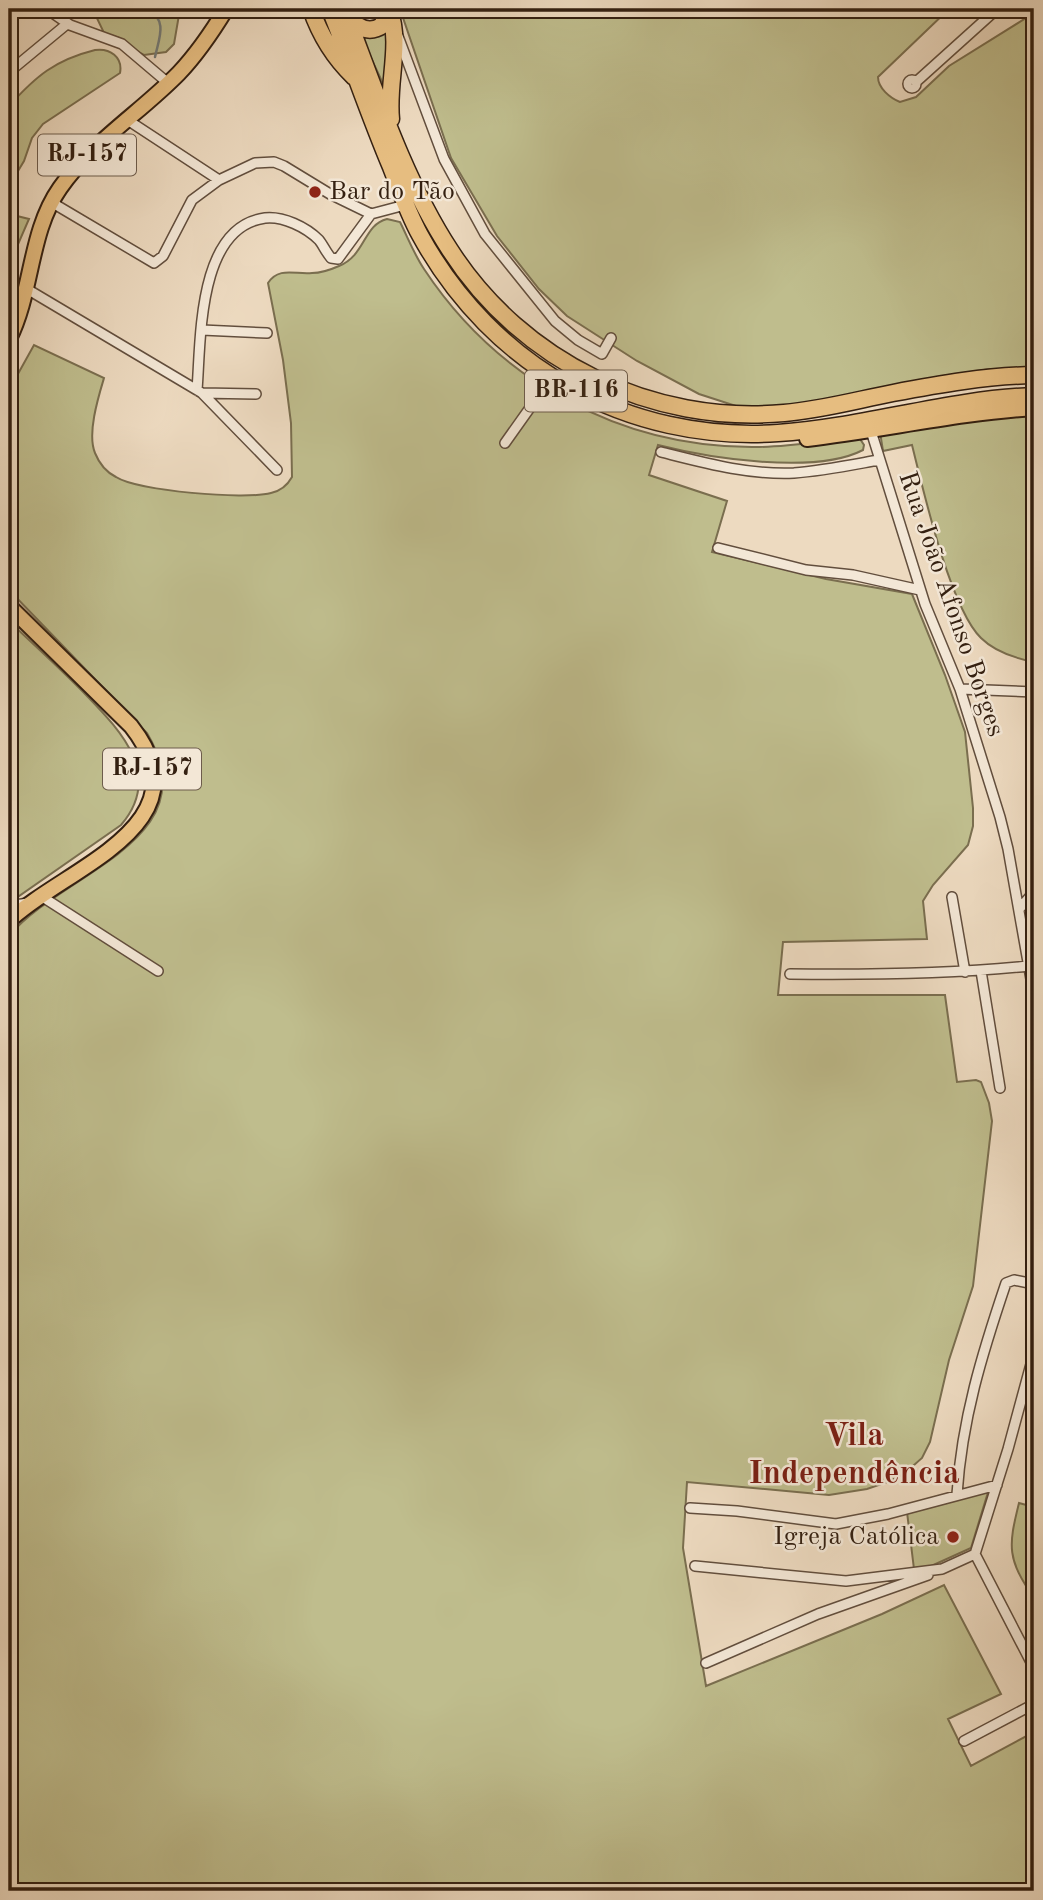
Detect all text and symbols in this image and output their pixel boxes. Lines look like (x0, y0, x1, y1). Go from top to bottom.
road number: RJ-157 (38, 134, 136, 176)
place label: Bar do Tão (329, 179, 455, 205)
marker: Bar do Tão (307, 184, 323, 200)
road number: BR-116 (525, 370, 627, 412)
street label: Rua João Afonso Borges (893, 468, 1009, 740)
road number: RJ-157 (103, 748, 201, 790)
district label: Vila Independência (748, 1420, 960, 1491)
place label: Igreja Católica (773, 1524, 939, 1550)
marker: Igreja Católica (945, 1529, 961, 1545)

